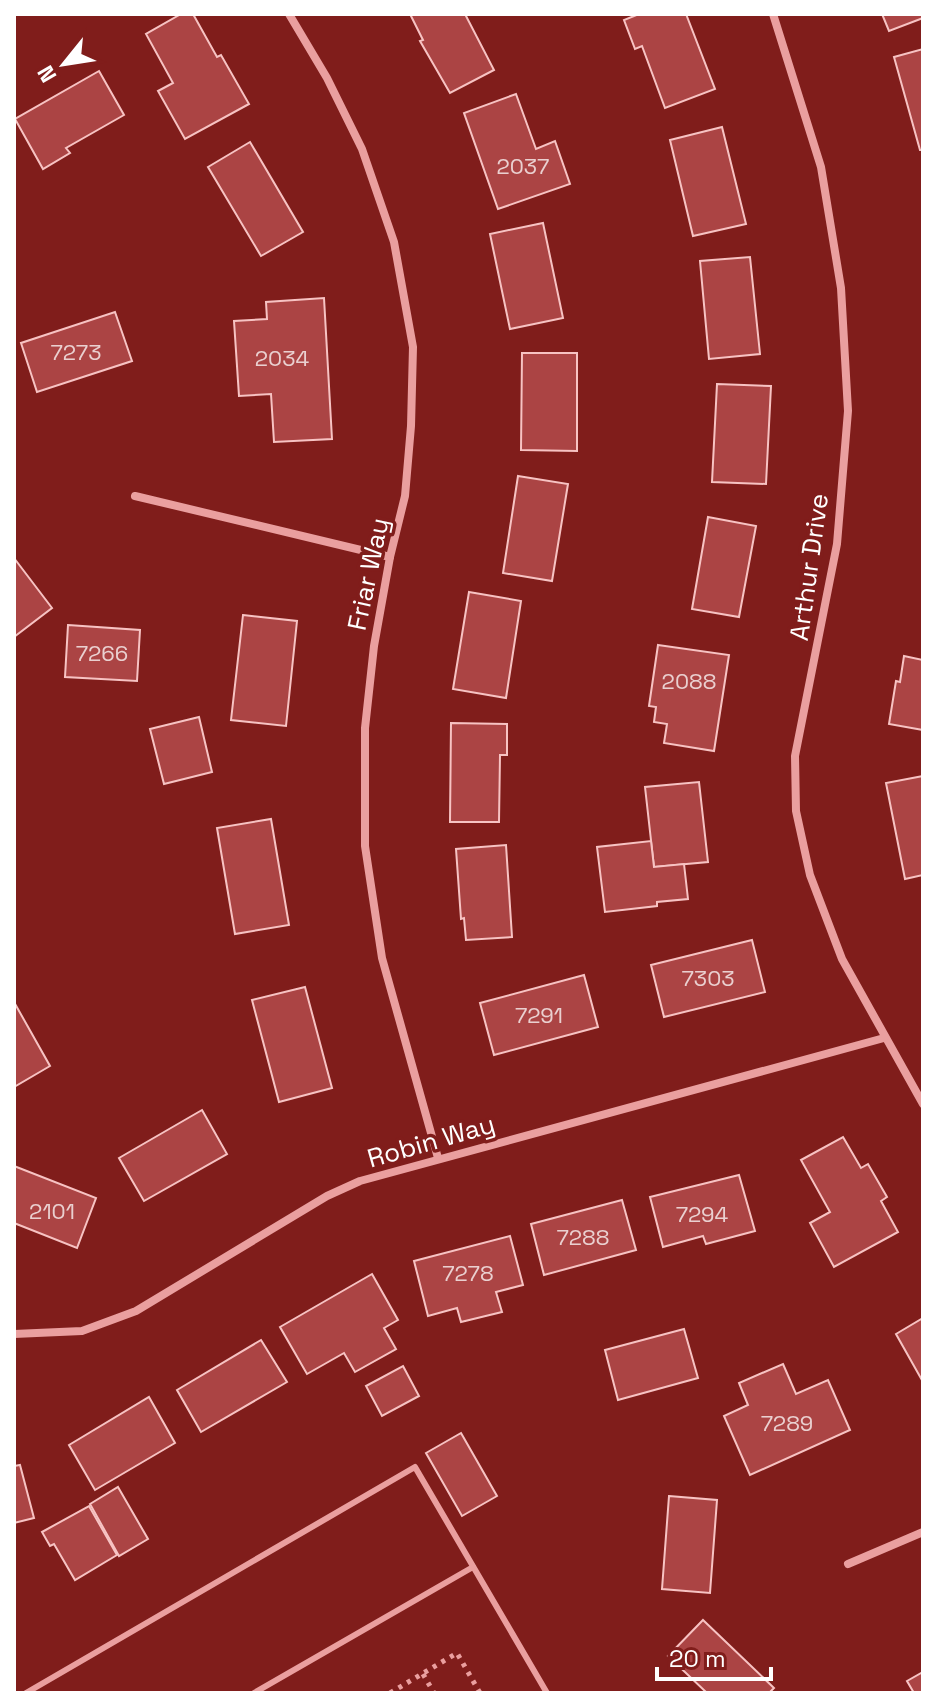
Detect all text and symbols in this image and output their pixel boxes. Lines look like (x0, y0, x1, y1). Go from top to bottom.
north arrow (24, 24, 104, 104)
text: N (31, 61, 62, 87)
house number: 2037 (496, 152, 550, 180)
house number: 7273 (51, 338, 101, 366)
house number: 2034 (255, 344, 309, 372)
street label: Arthur Drive (782, 491, 836, 643)
street label: Friar Way (339, 514, 397, 634)
house number: 7266 (76, 639, 128, 667)
house number: 2088 (662, 667, 716, 695)
house number: 7303 (681, 964, 735, 992)
house number: 7291 (515, 1001, 563, 1029)
street label: Robin Way (363, 1107, 499, 1175)
house number: 2101 (29, 1197, 75, 1225)
house number: 7294 (676, 1200, 729, 1228)
house number: 7288 (557, 1223, 609, 1251)
house number: 7278 (442, 1259, 494, 1287)
house number: 7289 (761, 1409, 813, 1437)
scale bar (657, 1631, 771, 1681)
text: 20 m (669, 1643, 726, 1674)

